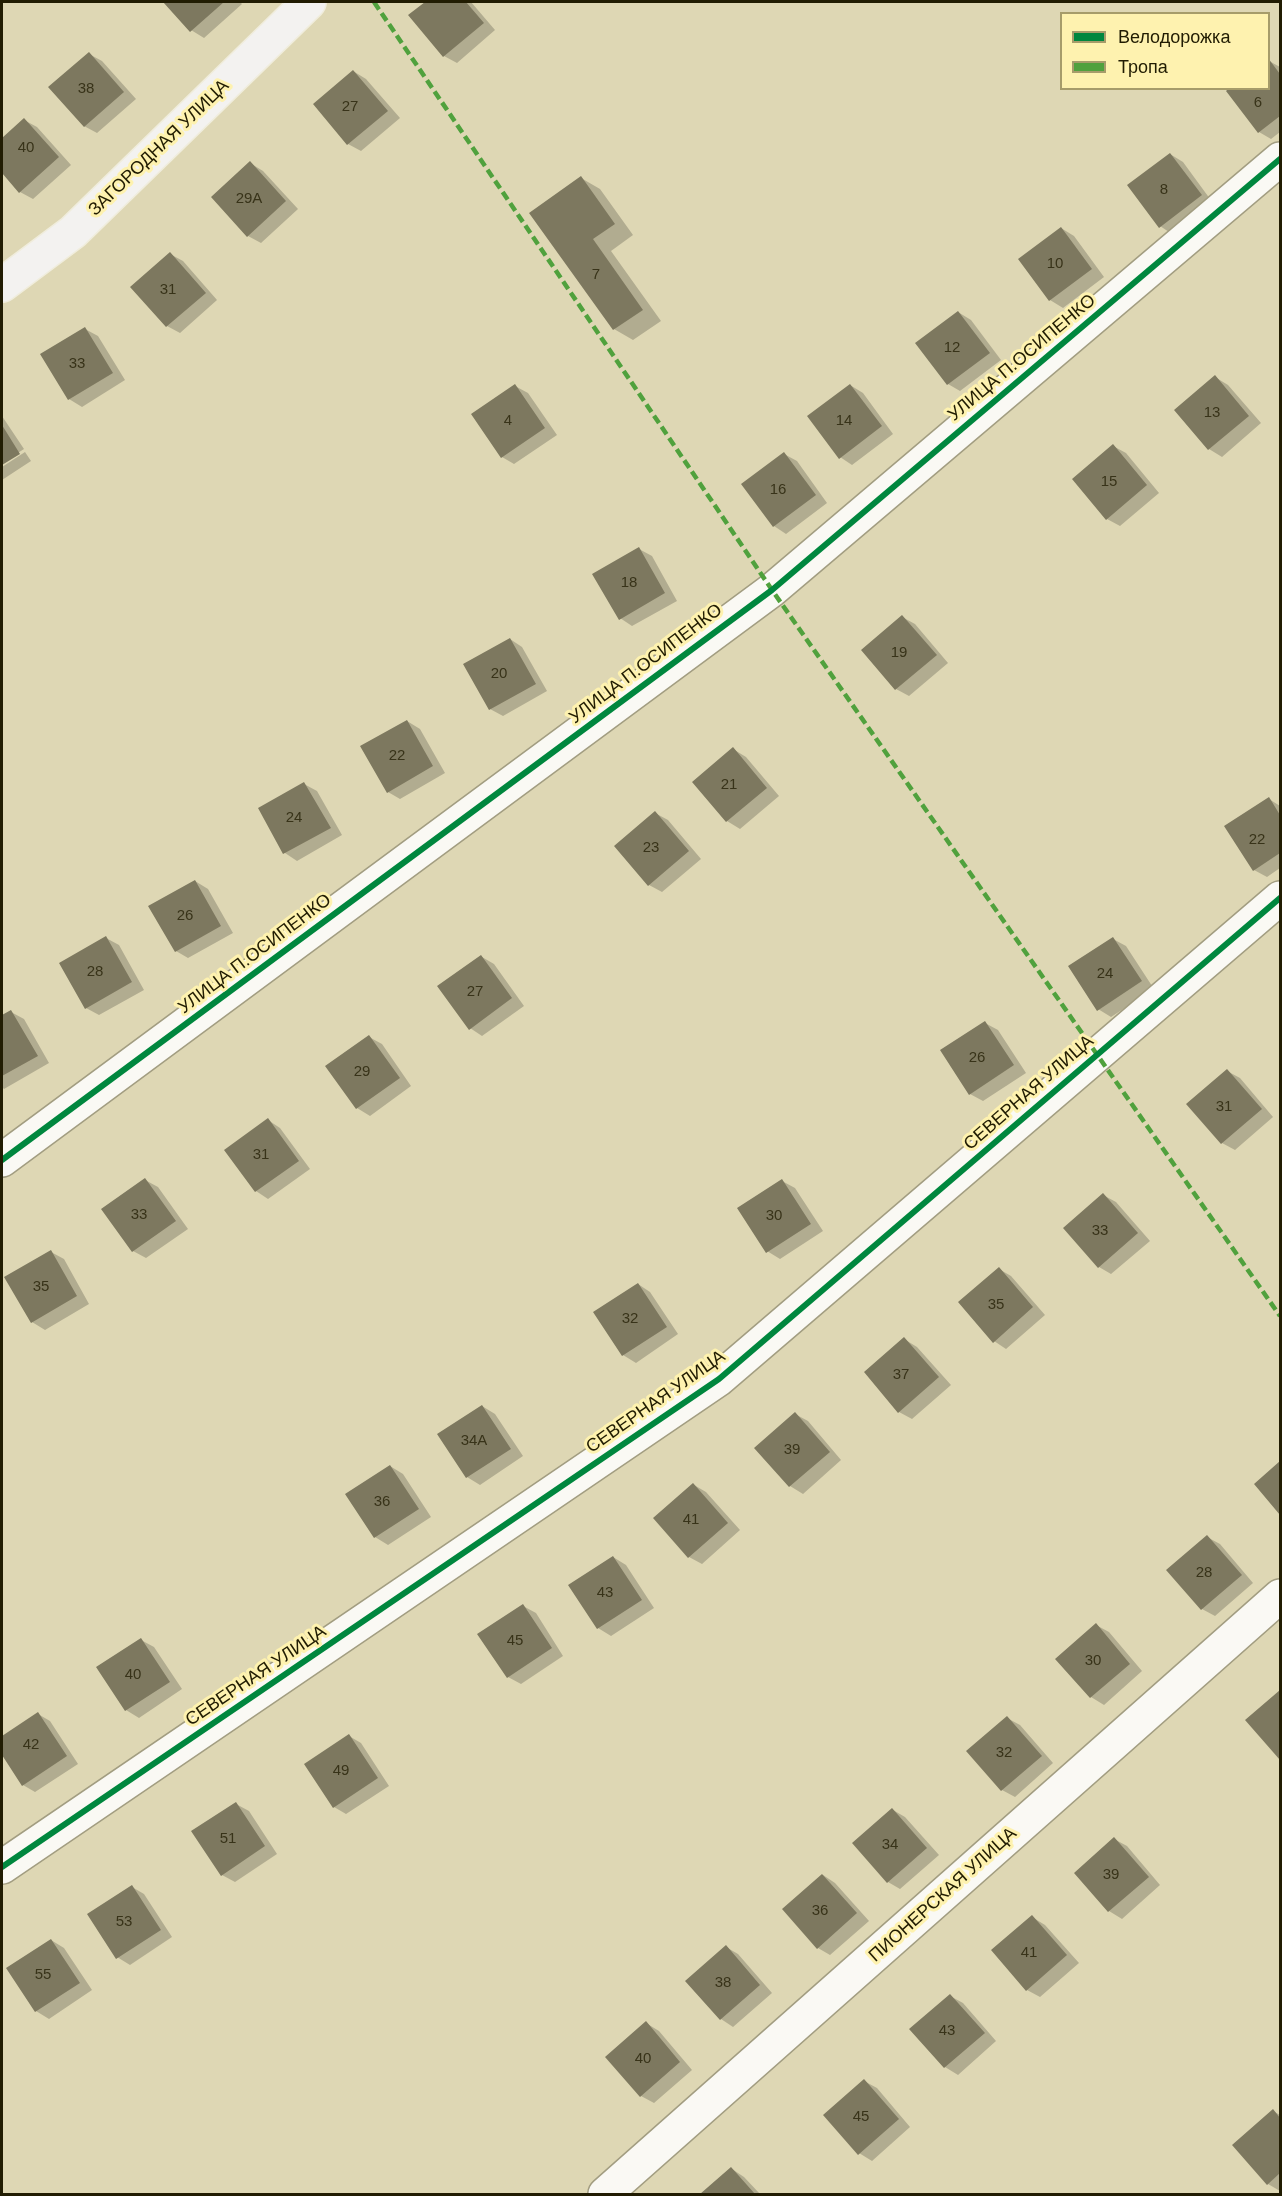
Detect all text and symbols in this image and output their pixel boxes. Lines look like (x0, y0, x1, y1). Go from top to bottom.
legend (1060, 12, 1270, 90)
text: Велодорожка (1118, 27, 1230, 47)
text: Тропа (1118, 57, 1168, 77)
street label: ЗАГОРОДНАЯ УЛИЦА (84, 75, 234, 221)
house number: 38 (78, 80, 94, 98)
house number: 6 (1254, 94, 1262, 112)
house number: 27 (342, 98, 358, 116)
house number: 40 (18, 139, 34, 157)
house number: 8 (1160, 181, 1168, 199)
house number: 29А (236, 190, 262, 208)
house number: 10 (1047, 255, 1063, 273)
house number: 7 (592, 266, 600, 284)
house number: 31 (160, 281, 176, 299)
street label: УЛИЦА П.ОСИПЕНКО (944, 290, 1100, 426)
house number: 12 (944, 339, 960, 357)
house number: 33 (69, 355, 85, 373)
house number: 13 (1204, 404, 1220, 422)
house number: 4 (504, 412, 512, 430)
house number: 14 (836, 412, 852, 430)
house number: 15 (1101, 473, 1117, 491)
house number: 16 (770, 481, 786, 499)
house number: 18 (621, 574, 637, 592)
street label: УЛИЦА П.ОСИПЕНКО (565, 599, 727, 729)
house number: 19 (891, 644, 907, 662)
house number: 20 (491, 665, 507, 683)
house number: 22 (389, 747, 405, 765)
house number: 21 (721, 776, 737, 794)
house number: 24 (286, 809, 302, 827)
house number: 22 (1249, 831, 1265, 849)
house number: 23 (643, 839, 659, 857)
street label: УЛИЦА П.ОСИПЕНКО (174, 889, 336, 1019)
house number: 26 (177, 907, 193, 925)
house number: 28 (87, 963, 103, 981)
house number: 24 (1097, 965, 1113, 983)
house number: 27 (467, 983, 483, 1001)
street label: СЕВЕРНАЯ УЛИЦА (960, 1031, 1098, 1155)
house number: 26 (969, 1049, 985, 1067)
house number: 29 (354, 1063, 370, 1081)
house number: 31 (1216, 1098, 1232, 1116)
house number: 31 (253, 1146, 269, 1164)
house number: 33 (131, 1206, 147, 1224)
house number: 30 (766, 1207, 782, 1225)
house number: 33 (1092, 1222, 1108, 1240)
house number: 35 (33, 1278, 49, 1296)
house number: 35 (988, 1296, 1004, 1314)
house number: 32 (622, 1310, 638, 1328)
street label: СЕВЕРНАЯ УЛИЦА (582, 1346, 730, 1458)
house number: 37 (893, 1366, 909, 1384)
house number: 34А (461, 1432, 487, 1450)
house number: 39 (784, 1441, 800, 1459)
house number: 36 (374, 1493, 390, 1511)
house number: 41 (683, 1511, 699, 1529)
house number: 28 (1196, 1564, 1212, 1582)
house number: 43 (597, 1584, 613, 1602)
street label: СЕВЕРНАЯ УЛИЦА (182, 1621, 330, 1731)
house number: 45 (507, 1632, 523, 1650)
house number: 30 (1085, 1652, 1101, 1670)
house number: 40 (125, 1666, 141, 1684)
house number: 42 (23, 1736, 39, 1754)
house number: 32 (996, 1744, 1012, 1762)
house number: 49 (333, 1762, 349, 1780)
street label: ПИОНЕРСКАЯ УЛИЦА (865, 1823, 1021, 1967)
house number: 51 (220, 1830, 236, 1848)
house number: 34 (882, 1836, 898, 1854)
house number: 39 (1103, 1866, 1119, 1884)
house number: 36 (812, 1902, 828, 1920)
house number: 53 (116, 1913, 132, 1931)
house number: 41 (1021, 1944, 1037, 1962)
house number: 55 (35, 1966, 51, 1984)
house number: 38 (715, 1974, 731, 1992)
house number: 43 (939, 2022, 955, 2040)
house number: 40 (635, 2050, 651, 2068)
house number: 45 (853, 2108, 869, 2126)

